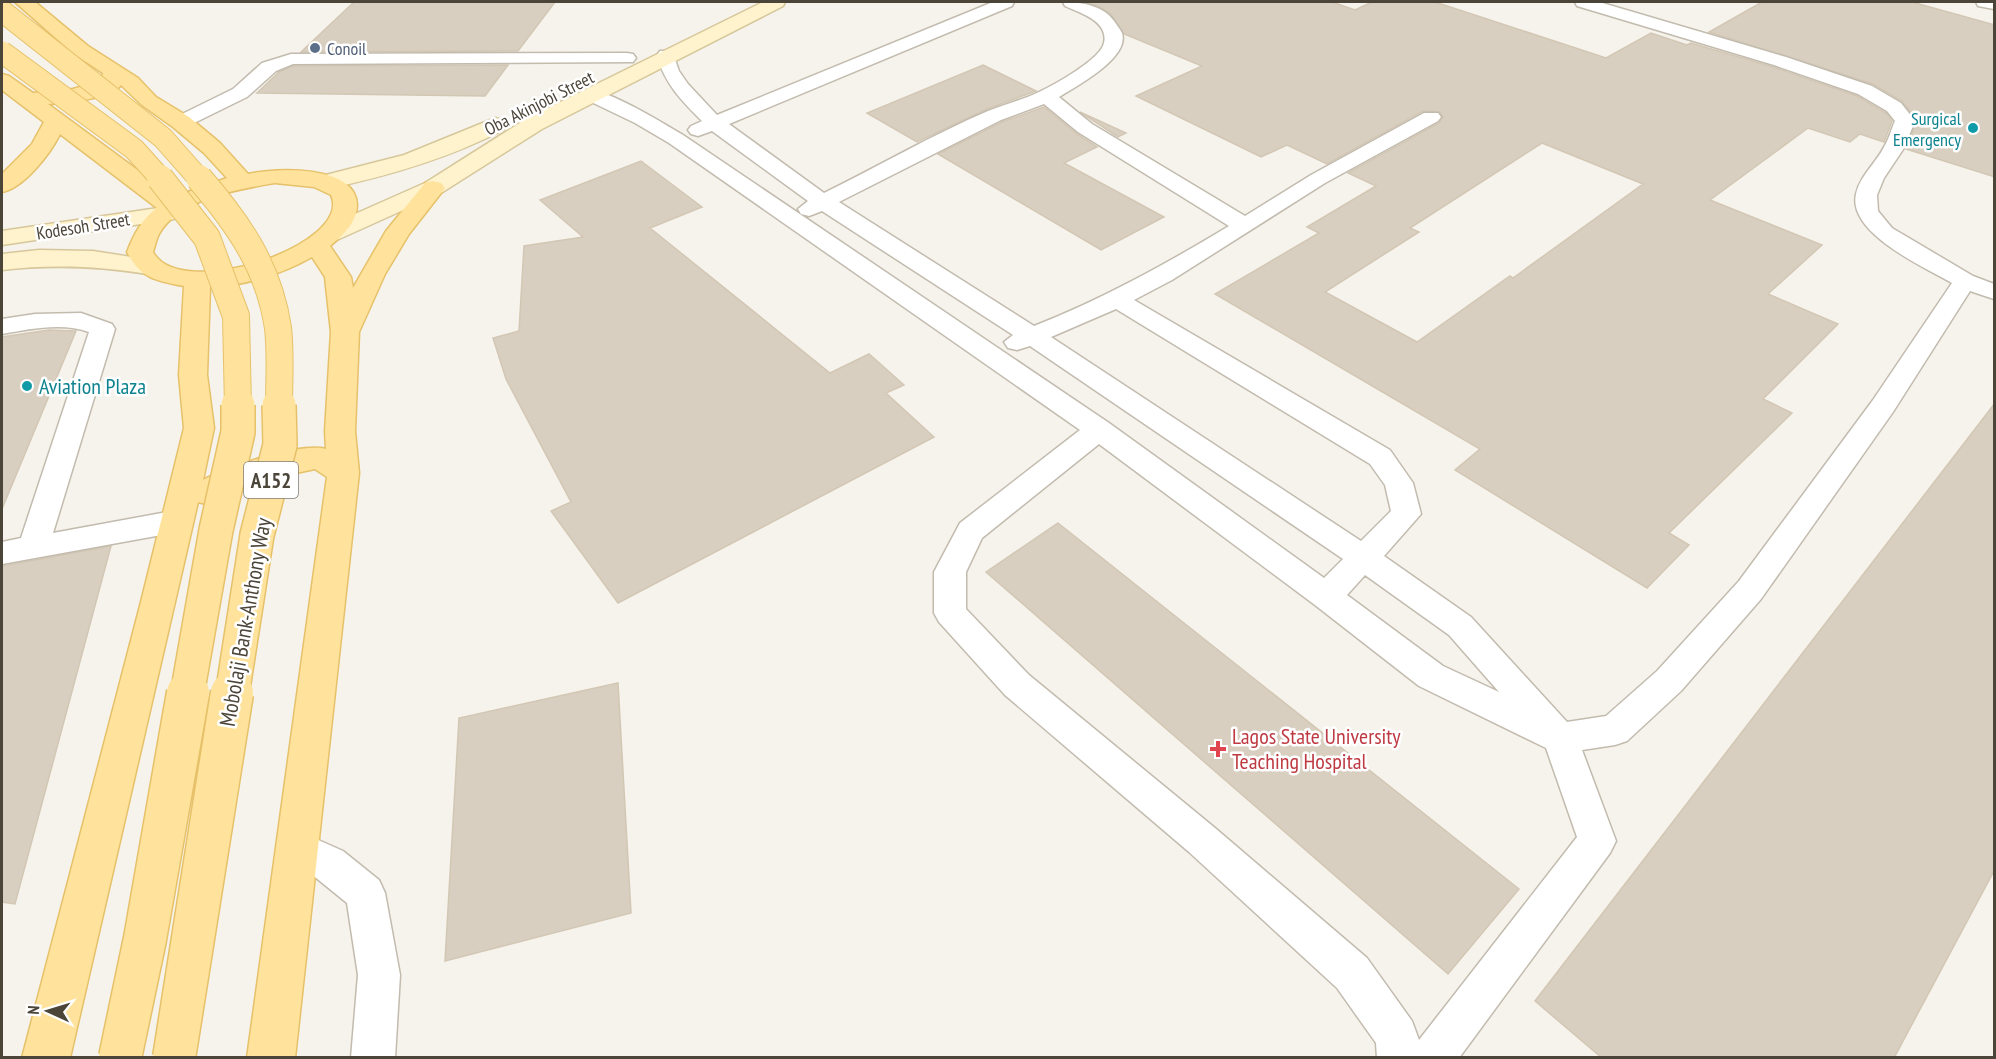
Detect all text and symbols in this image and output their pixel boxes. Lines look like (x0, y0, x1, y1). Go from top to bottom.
place label: Conoil (327, 37, 367, 60)
marker: Conoil (308, 41, 322, 55)
street label: Oba Akinjobi Street (480, 66, 598, 140)
place label: Surgical Emergency (1893, 107, 1962, 151)
marker: Surgical Emergency (1966, 121, 1980, 135)
street label: Kodesoh Street (35, 207, 131, 245)
place label: Aviation Plaza (39, 372, 146, 400)
marker: Aviation Plaza (20, 379, 34, 393)
road number: A152 (244, 462, 298, 498)
street label: Mobolaji Bank-Anthony Way (213, 515, 277, 729)
place label: Lagos State University Teaching Hospital (1232, 722, 1401, 775)
marker: Lagos State University Teaching Hospital (1209, 740, 1227, 758)
north arrow (18, 981, 78, 1041)
text: N (23, 1005, 43, 1015)

